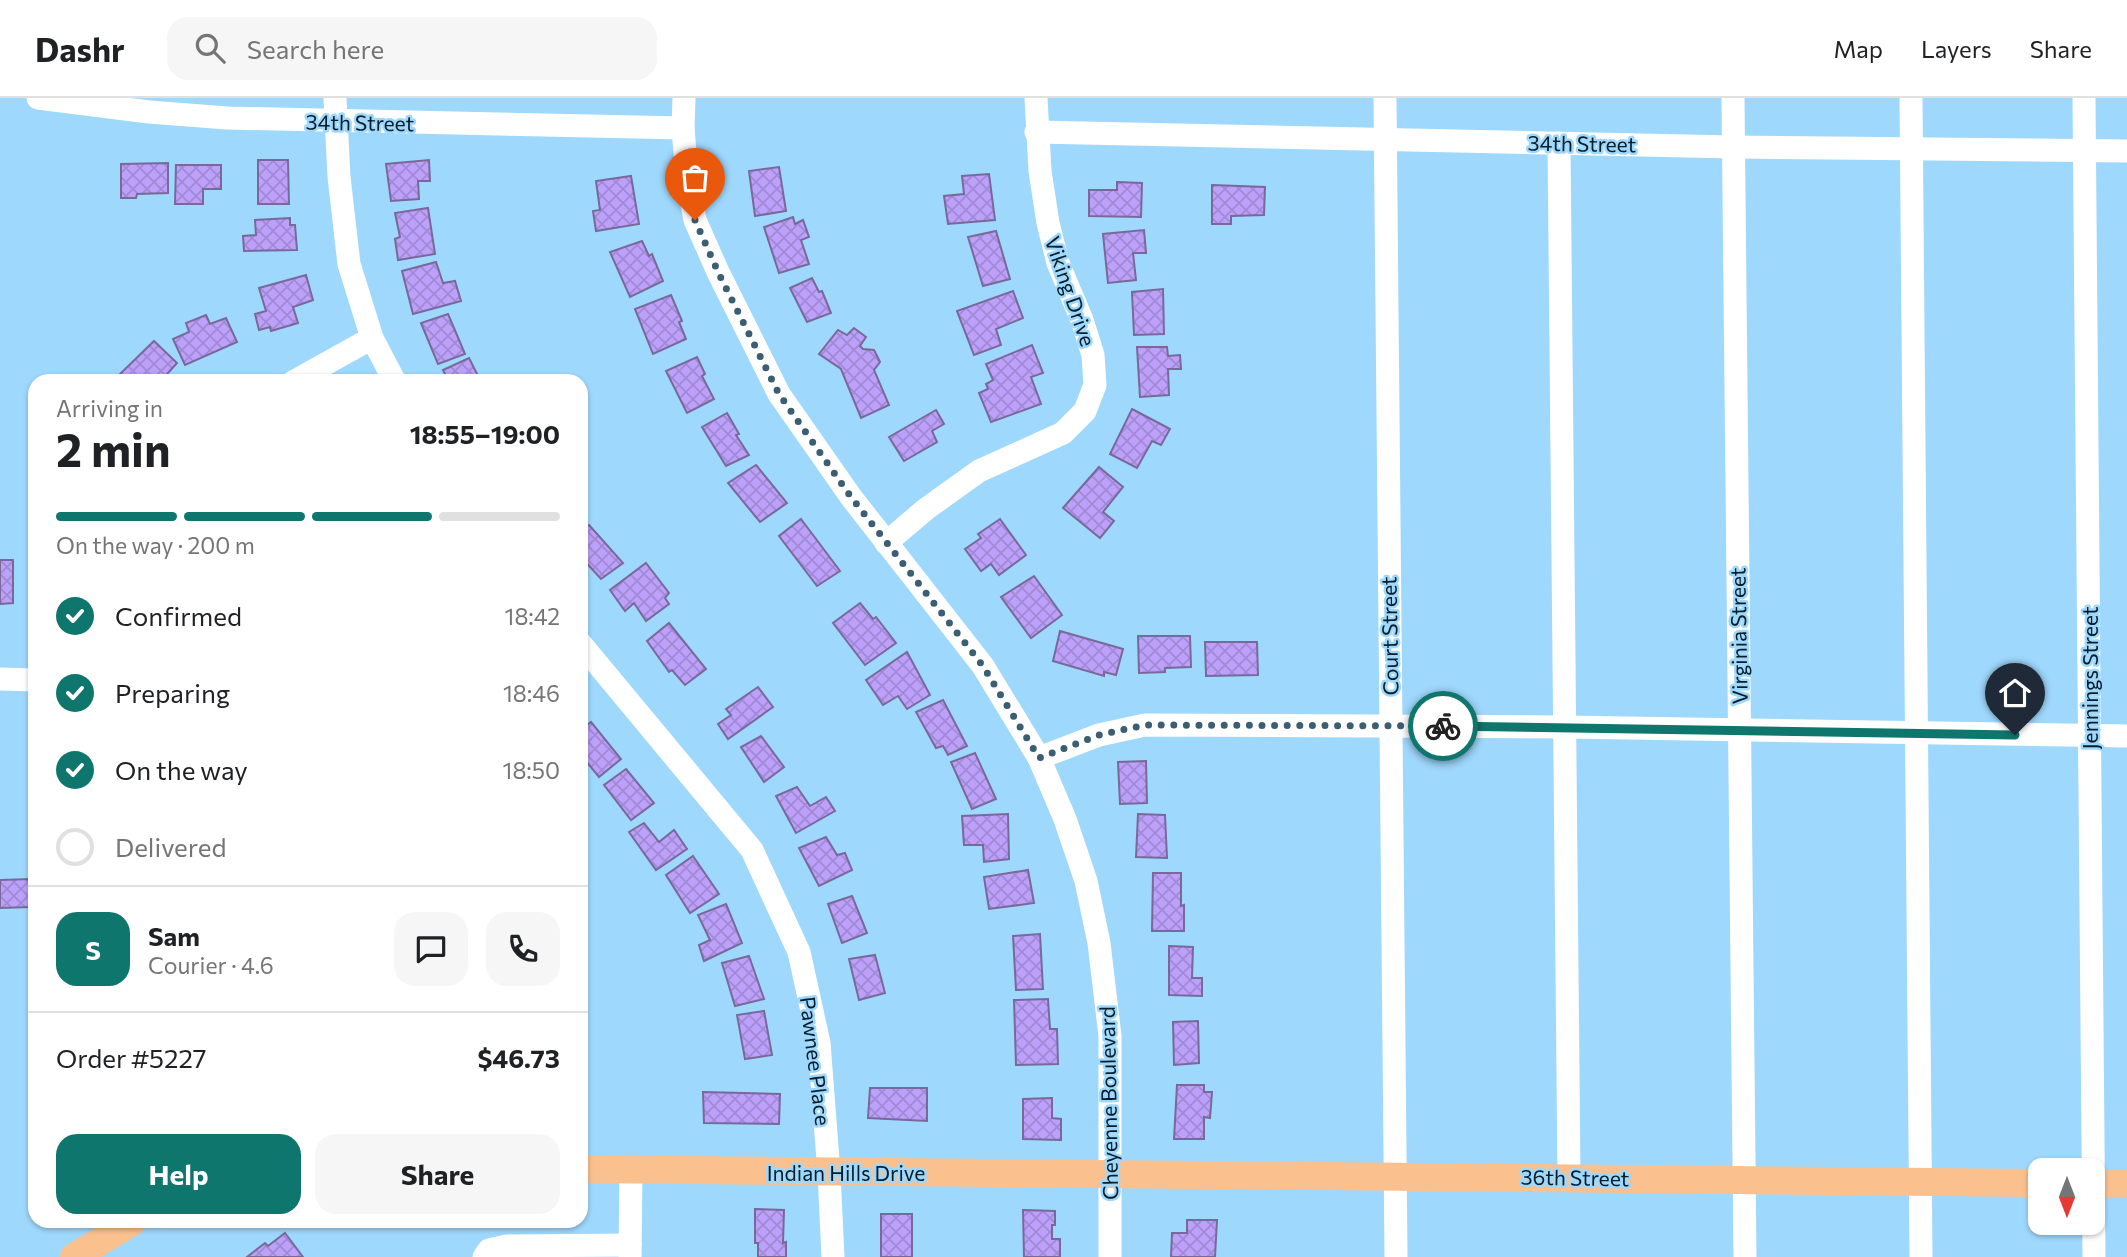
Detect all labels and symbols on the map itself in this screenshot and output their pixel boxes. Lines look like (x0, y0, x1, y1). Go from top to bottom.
street label: 34th Street (305, 109, 415, 135)
street label: 34th Street (1527, 130, 1637, 156)
pin (665, 148, 725, 220)
street label: Viking Drive (1040, 233, 1102, 349)
street label: Virginia Street (1724, 567, 1752, 705)
street label: Court Street (1375, 576, 1403, 696)
street label: Jennings Street (2077, 607, 2102, 750)
pin (1985, 663, 2045, 735)
courier (1408, 691, 1478, 761)
street label: Pawnee Place (796, 995, 836, 1127)
street label: Cheyenne Boulevard (1094, 1006, 1122, 1200)
north arrow (2028, 1158, 2105, 1236)
street label: Indian Hills Drive (767, 1160, 925, 1185)
street label: 36th Street (1520, 1164, 1630, 1190)

